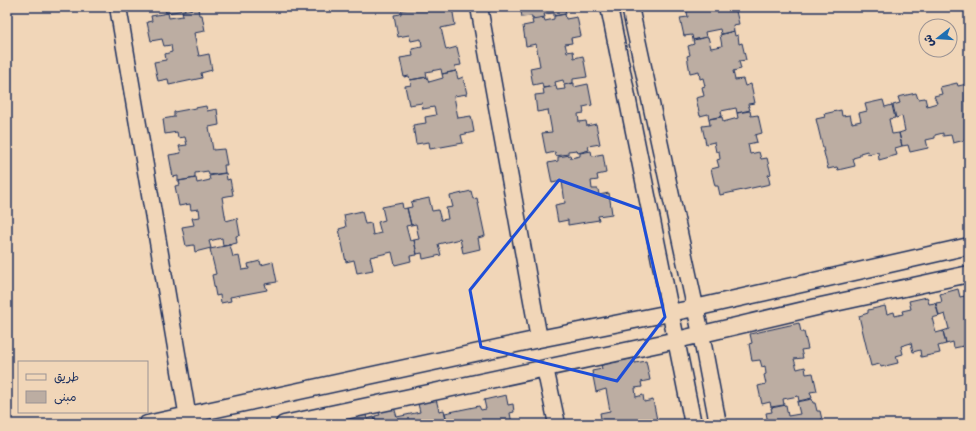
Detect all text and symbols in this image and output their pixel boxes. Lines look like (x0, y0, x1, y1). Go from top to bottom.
north arrow (918, 18, 958, 58)
text: ش (921, 33, 937, 48)
legend (18, 361, 148, 413)
text: طريق (54, 370, 79, 384)
text: مبنى (54, 390, 77, 405)

